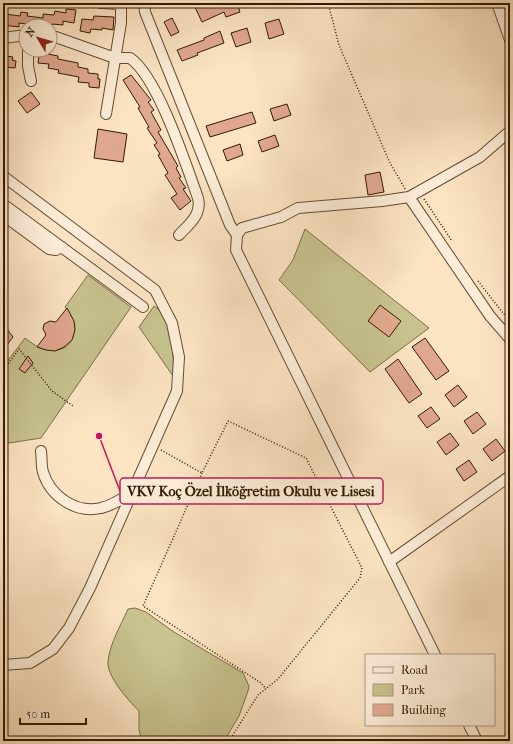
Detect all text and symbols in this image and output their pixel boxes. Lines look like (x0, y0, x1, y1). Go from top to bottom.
north arrow (18, 18, 58, 58)
text: N (23, 24, 39, 39)
callout: VKV Koç Özel İlköğretim Okulu ve Lisesi (120, 478, 383, 504)
text: VKV Koç Özel İlköğretim Okulu ve Lisesi (126, 482, 376, 501)
legend (365, 654, 495, 726)
text: Road (401, 663, 428, 677)
text: Park (401, 683, 426, 697)
scale bar (20, 700, 86, 726)
text: Building (401, 703, 446, 717)
text: 50 m (26, 707, 50, 721)

